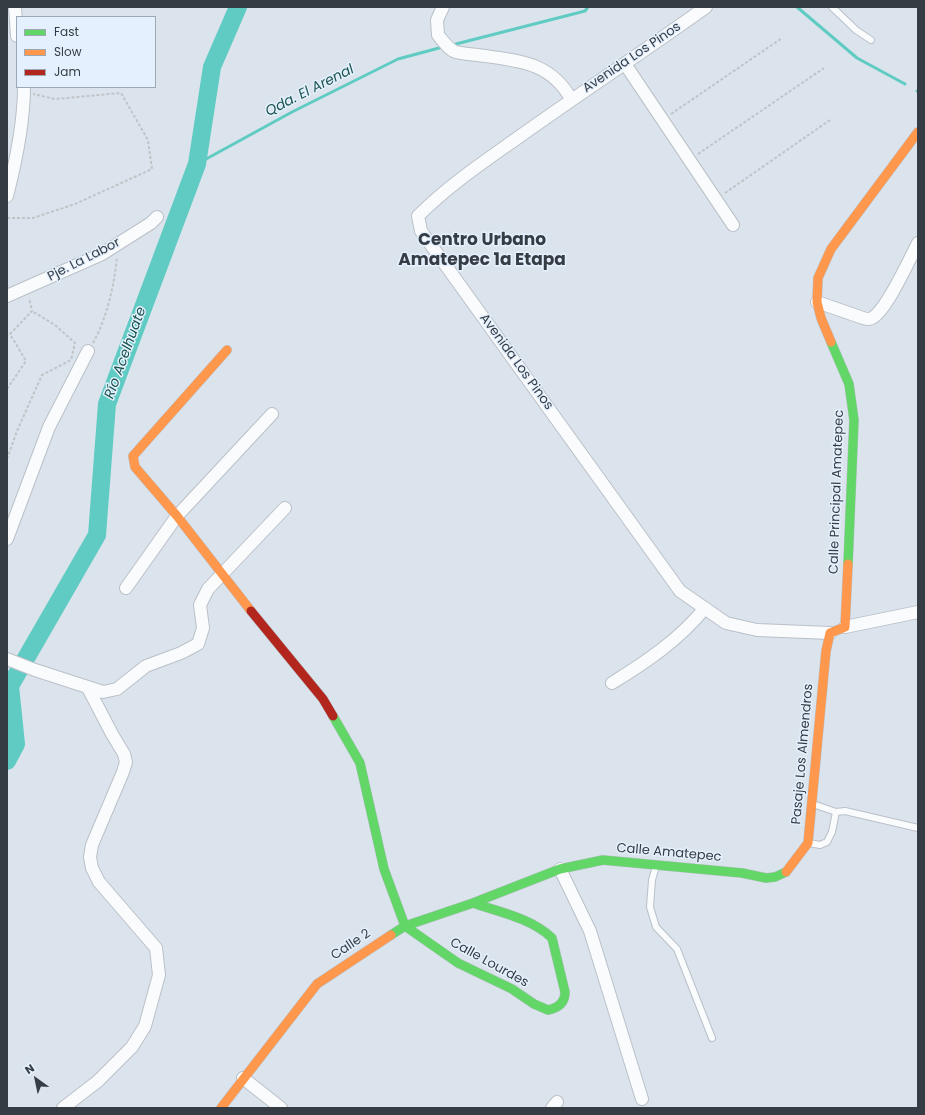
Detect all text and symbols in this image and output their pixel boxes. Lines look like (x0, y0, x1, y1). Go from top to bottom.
legend (16, 16, 156, 88)
street label: Avenida Los Pinos (580, 19, 684, 97)
text: Fast (54, 23, 79, 40)
text: Slow (54, 43, 82, 60)
water label: Qda. El Arenal (263, 61, 357, 121)
text: Jam (54, 63, 81, 80)
district label: Centro Urbano Amatepec 1a Etapa (398, 231, 566, 271)
street label: Pje. La Labor (45, 235, 123, 285)
water label: Río Acelhuate (102, 305, 150, 401)
street label: Avenida Los Pinos (476, 311, 556, 413)
street label: Calle Principal Amatepec (826, 410, 848, 574)
street label: Pasaje Los Almendros (789, 683, 817, 825)
street label: Calle Amatepec (616, 841, 722, 865)
street label: Calle 2 (328, 926, 374, 964)
street label: Calle Lourdes (447, 935, 531, 991)
north arrow (16, 1059, 56, 1099)
text: N (22, 1060, 37, 1078)

